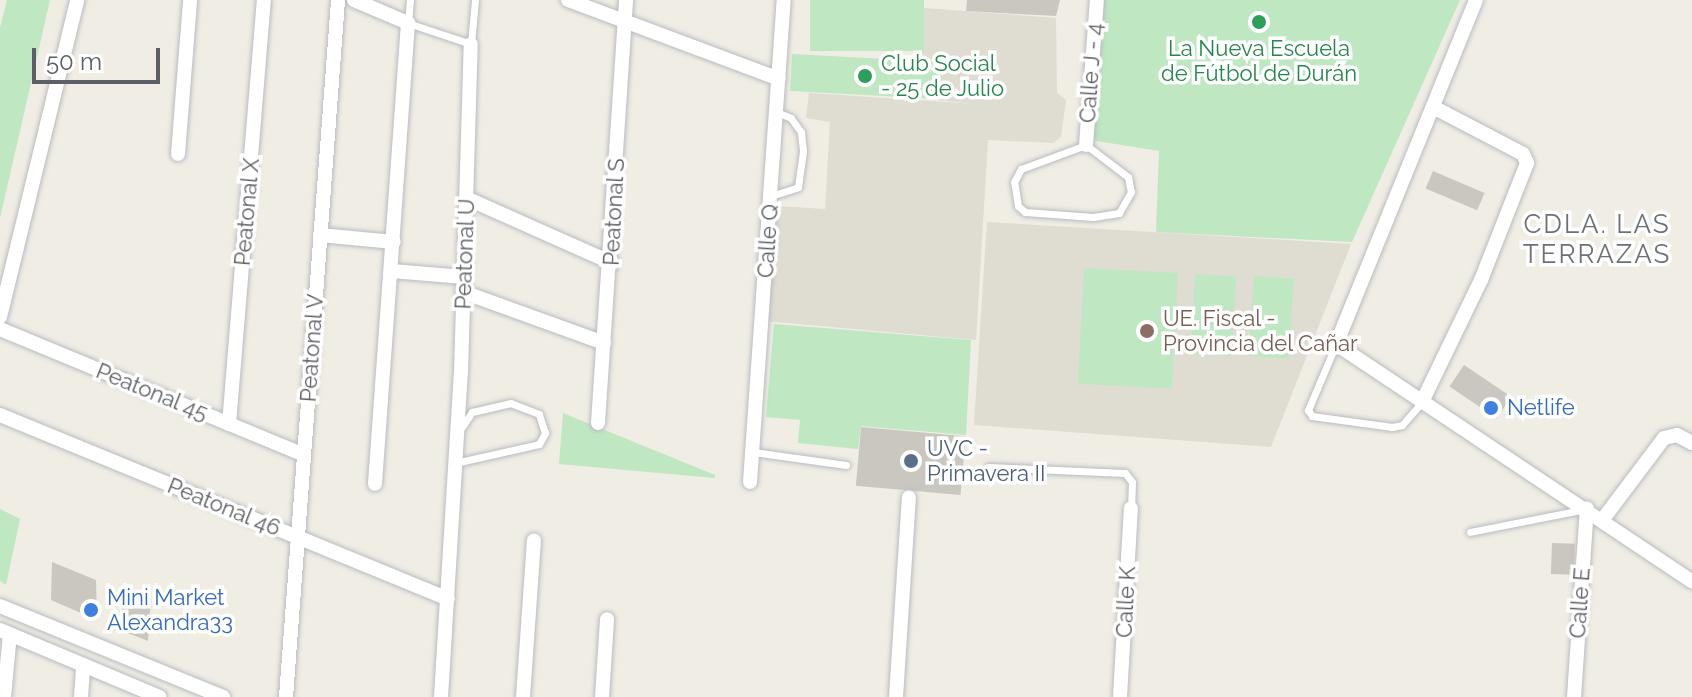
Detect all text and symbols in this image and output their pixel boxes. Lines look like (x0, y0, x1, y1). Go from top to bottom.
marker: La Nueva Escuela de Fútbol de Durán (1250, 13, 1268, 31)
street label: Calle J - 4 (1074, 22, 1108, 124)
scale bar (36, 32, 164, 82)
place label: La Nueva Escuela de Fútbol de Durán (1161, 35, 1357, 86)
text: 50 m (46, 47, 102, 76)
place label: Club Social - 25 de Julio (881, 50, 1005, 102)
marker: Club Social - 25 de Julio (856, 67, 874, 85)
street label: Peatonal X (229, 157, 265, 267)
street label: Peatonal S (598, 157, 630, 267)
street label: Peatonal U (450, 198, 480, 310)
street label: Calle Q (752, 203, 784, 279)
district label: CDLA. LAS TERRAZAS (1523, 209, 1671, 270)
street label: Peatonal V (295, 292, 329, 404)
place label: UE. Fiscal - Provincia del Cañar (1163, 305, 1358, 356)
marker: UE. Fiscal - Provincia del Cañar (1138, 322, 1156, 340)
street label: Peatonal 45 (92, 357, 212, 427)
place label: Netlife (1507, 395, 1575, 421)
marker: Netlife (1482, 399, 1500, 417)
place label: UVC - Primavera II (927, 435, 1045, 486)
marker: UVC - Primavera II (902, 452, 920, 470)
street label: Peatonal 46 (163, 472, 285, 542)
street label: Calle K (1111, 565, 1141, 639)
street label: Calle E (1564, 567, 1596, 639)
place label: Mini Market Alexandra33 (107, 584, 233, 636)
marker: Mini Market Alexandra33 (82, 601, 100, 619)

